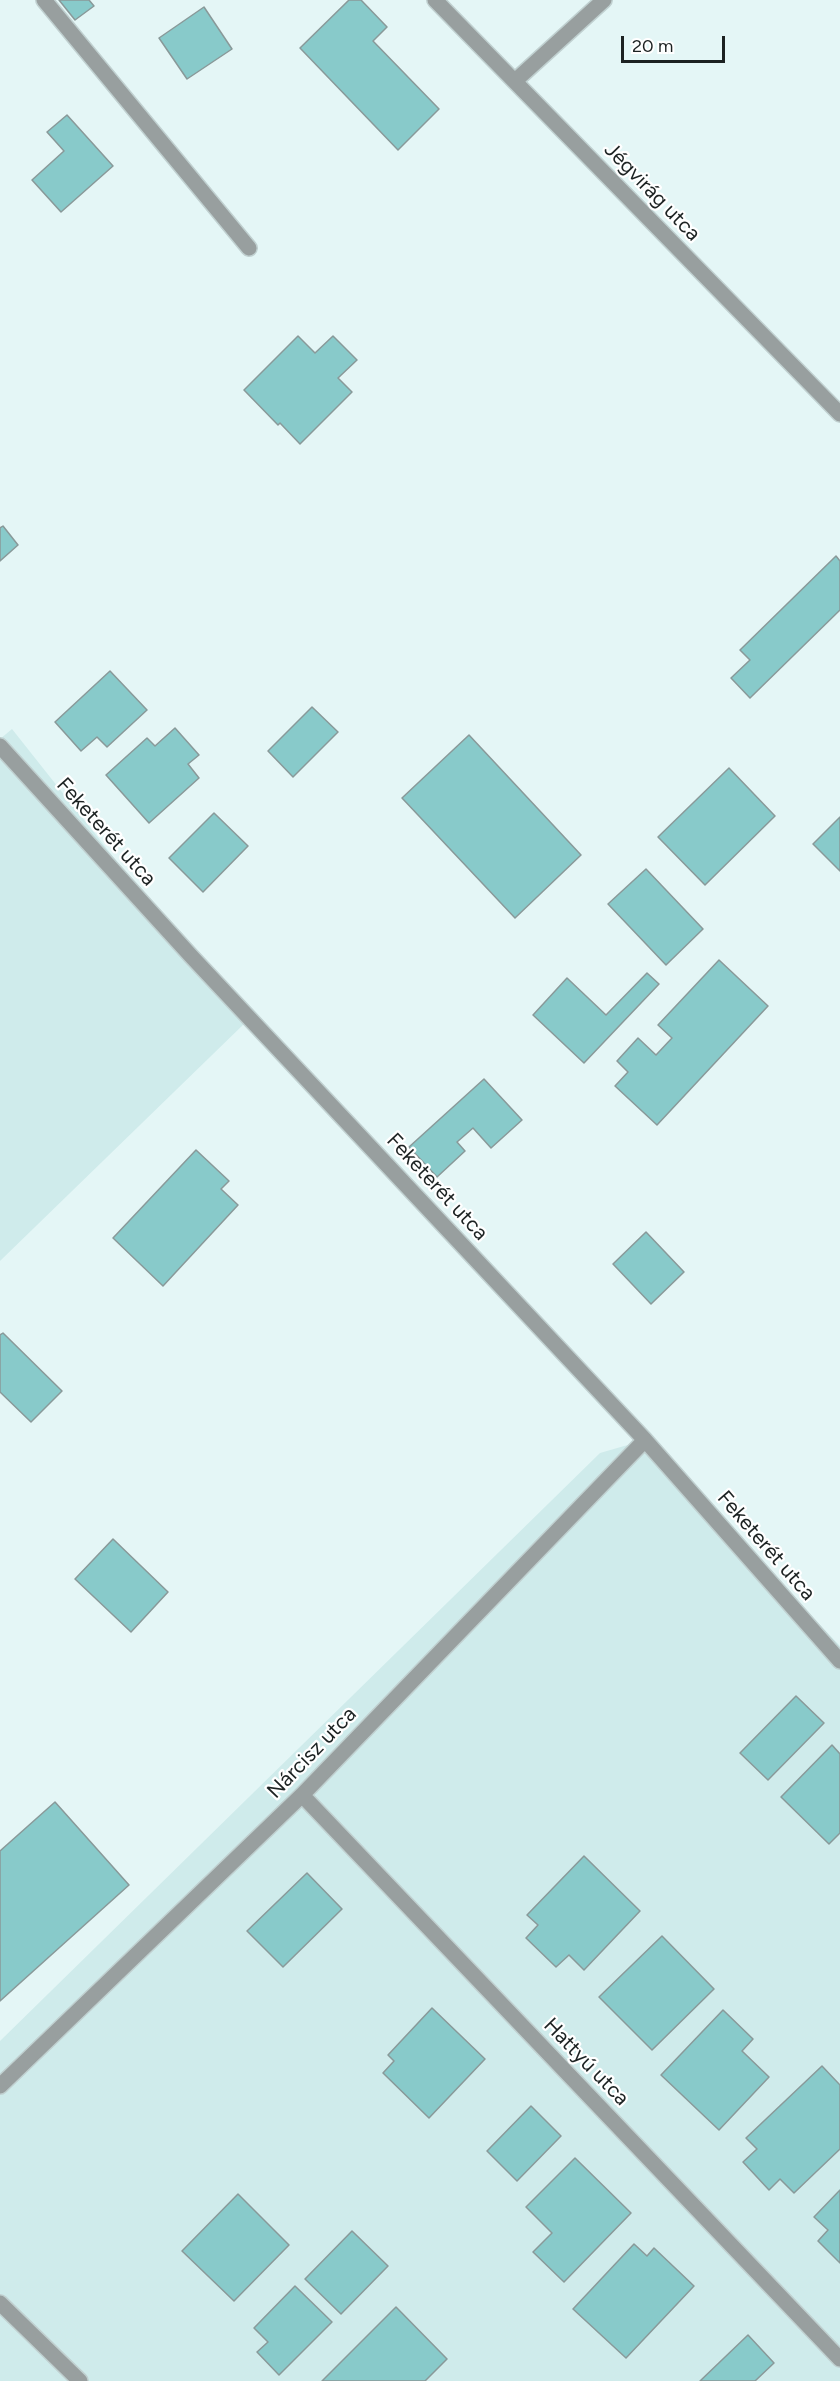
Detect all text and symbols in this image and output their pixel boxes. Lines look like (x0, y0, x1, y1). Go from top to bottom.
scale bar (624, 24, 728, 62)
text: 20 m (632, 35, 673, 57)
street label: Jégvirág utca (599, 137, 705, 247)
street label: Feketerét utca (51, 773, 161, 891)
street label: Feketerét utca (381, 1128, 493, 1246)
street label: Feketerét utca (712, 1486, 820, 1606)
street label: Nárcisz utca (262, 1702, 362, 1804)
street label: Hattyú utca (538, 2013, 634, 2111)

